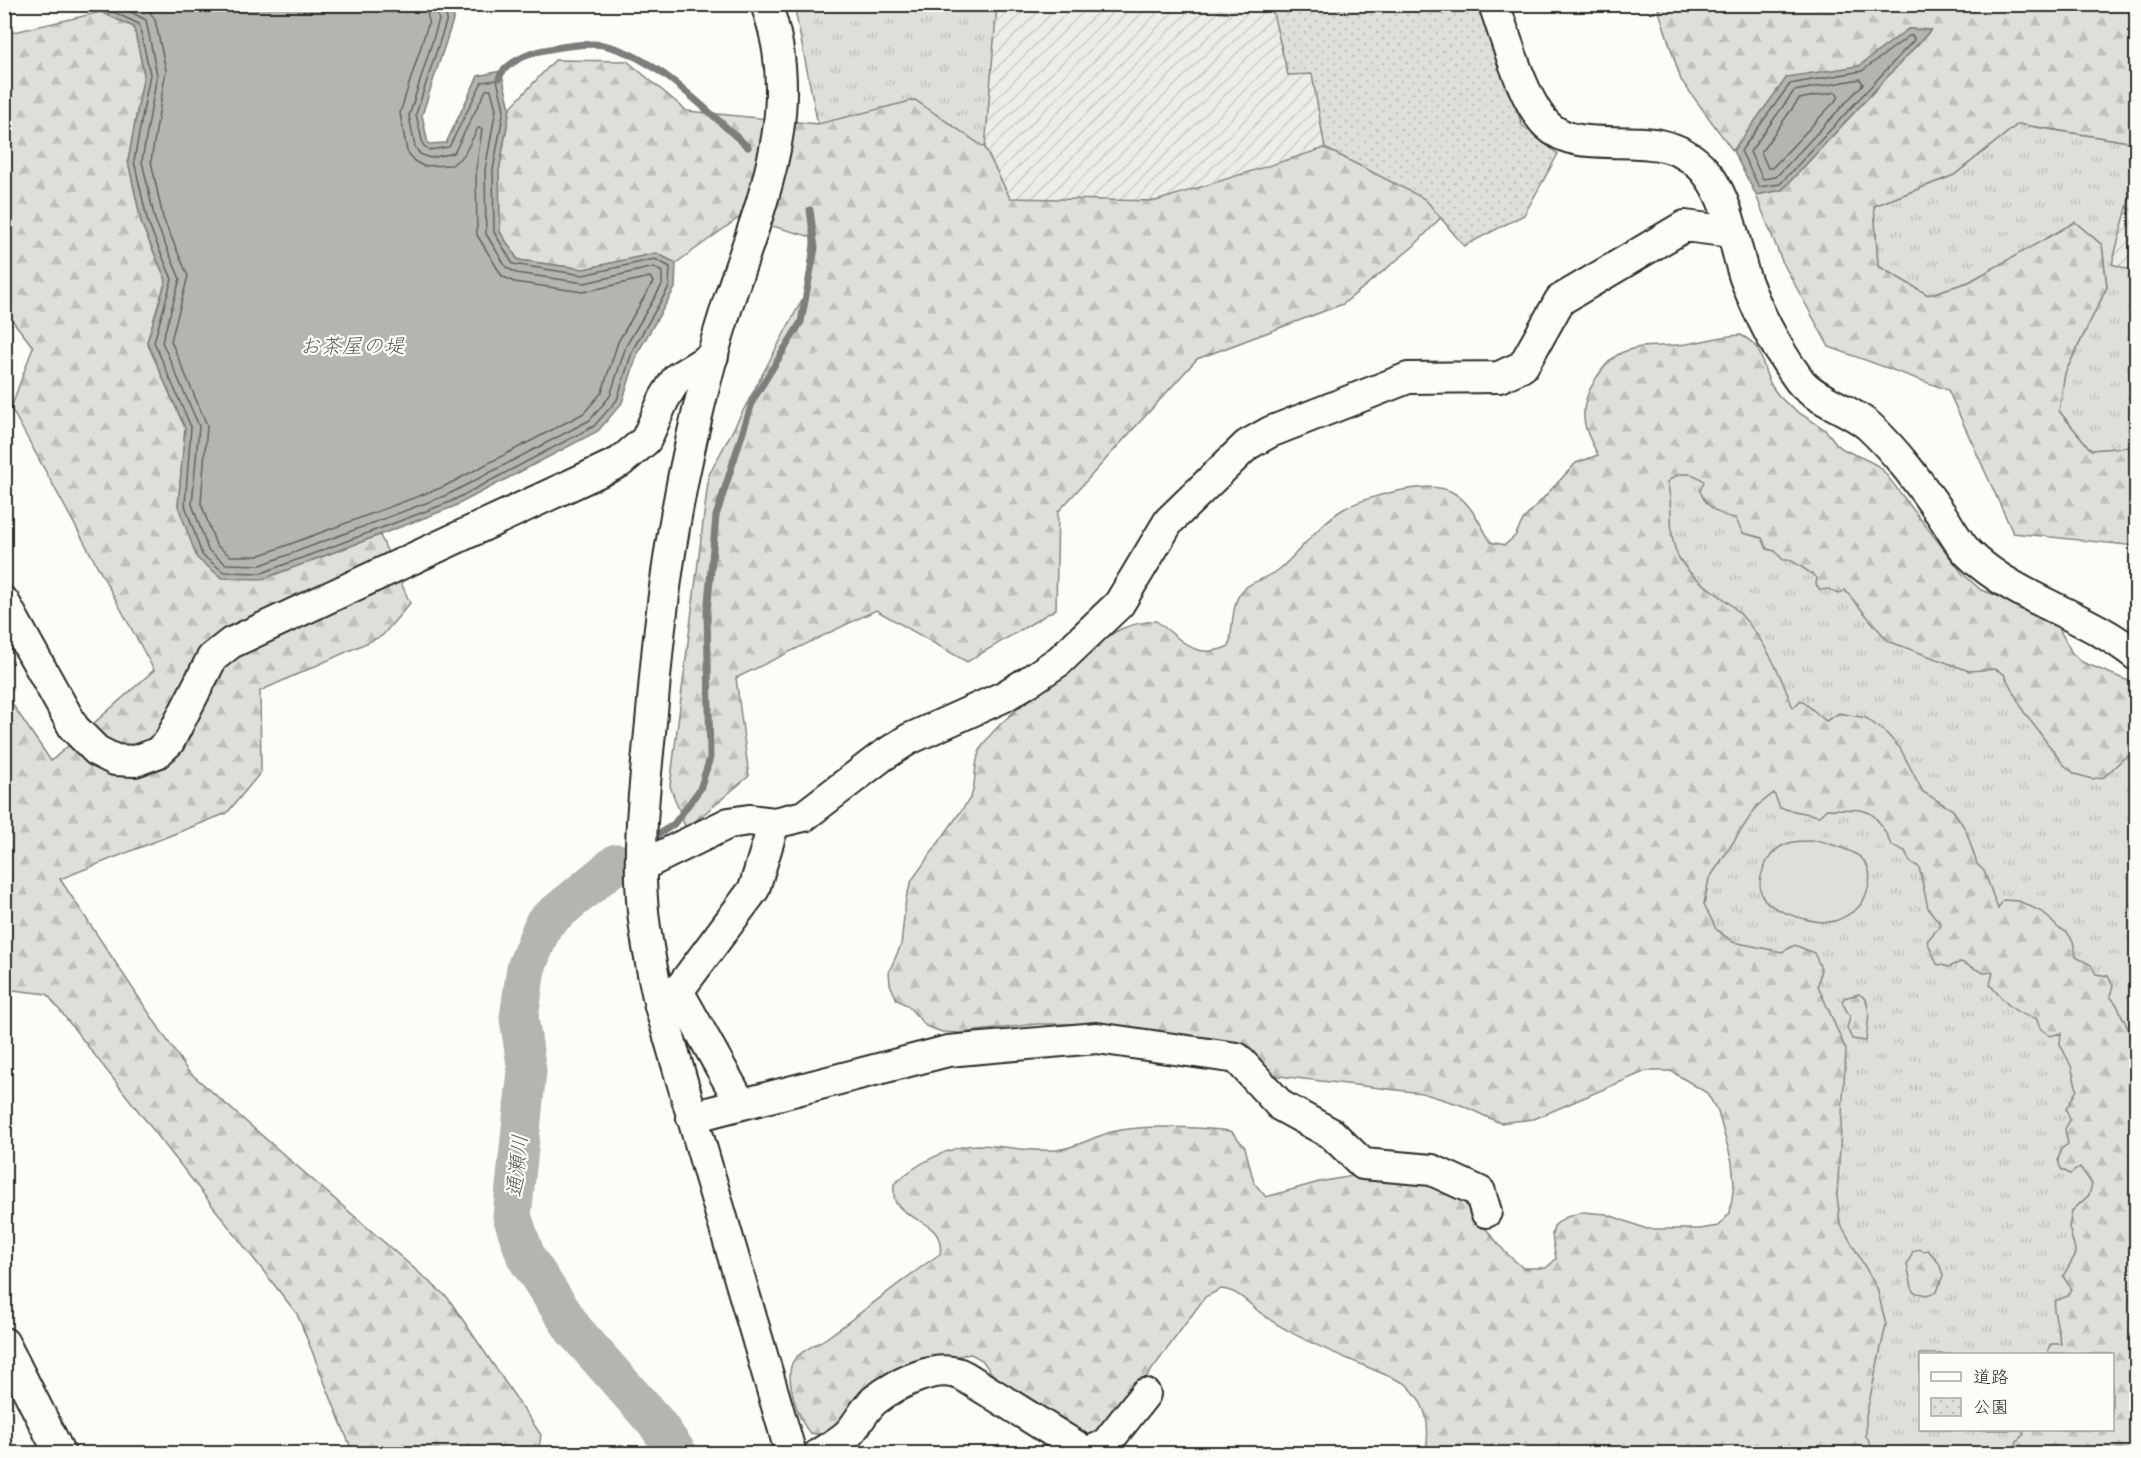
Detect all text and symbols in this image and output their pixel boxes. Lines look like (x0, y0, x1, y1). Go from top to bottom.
water label: お茶屋の堤 (300, 334, 405, 364)
water label: 通瀬川 (502, 1133, 538, 1199)
legend (1919, 1353, 2114, 1431)
text: 道路 (1973, 1367, 2009, 1392)
text: 公園 (1973, 1397, 2009, 1422)

